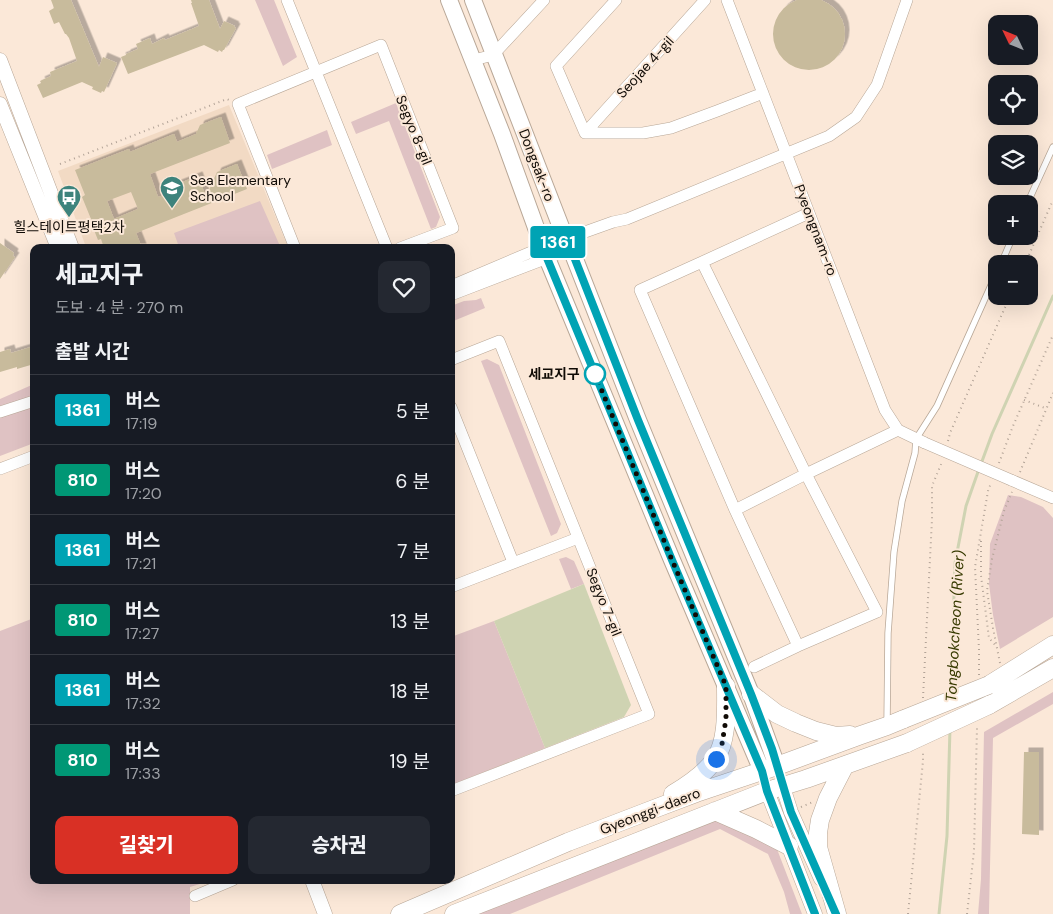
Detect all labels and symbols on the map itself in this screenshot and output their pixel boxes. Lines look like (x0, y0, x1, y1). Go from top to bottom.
north arrow (988, 15, 1038, 65)
street label: Seojae 4-gil (612, 32, 678, 102)
street label: Segyo 8-gil (392, 93, 436, 167)
street label: Dongsak-ro (515, 126, 559, 204)
place label: Sea Elementary School (190, 171, 291, 205)
school or university icon: Sea Elementary School (159, 175, 185, 209)
street label: Pyeongnam-ro (790, 182, 842, 278)
bus stop icon: 힐스테이트평택2차 (56, 184, 82, 218)
place label: 힐스테이트평택2차 (13, 218, 125, 236)
line badge: 1361 (523, 226, 593, 258)
marker: 세교지구 (584, 363, 606, 385)
place label: 세교지구 (528, 365, 580, 383)
water label: Tongbokcheon (River) (941, 549, 969, 702)
street label: Segyo 7-gil (582, 565, 626, 639)
your location (704, 747, 729, 772)
street label: Gyeonggi-daero (597, 784, 703, 838)

